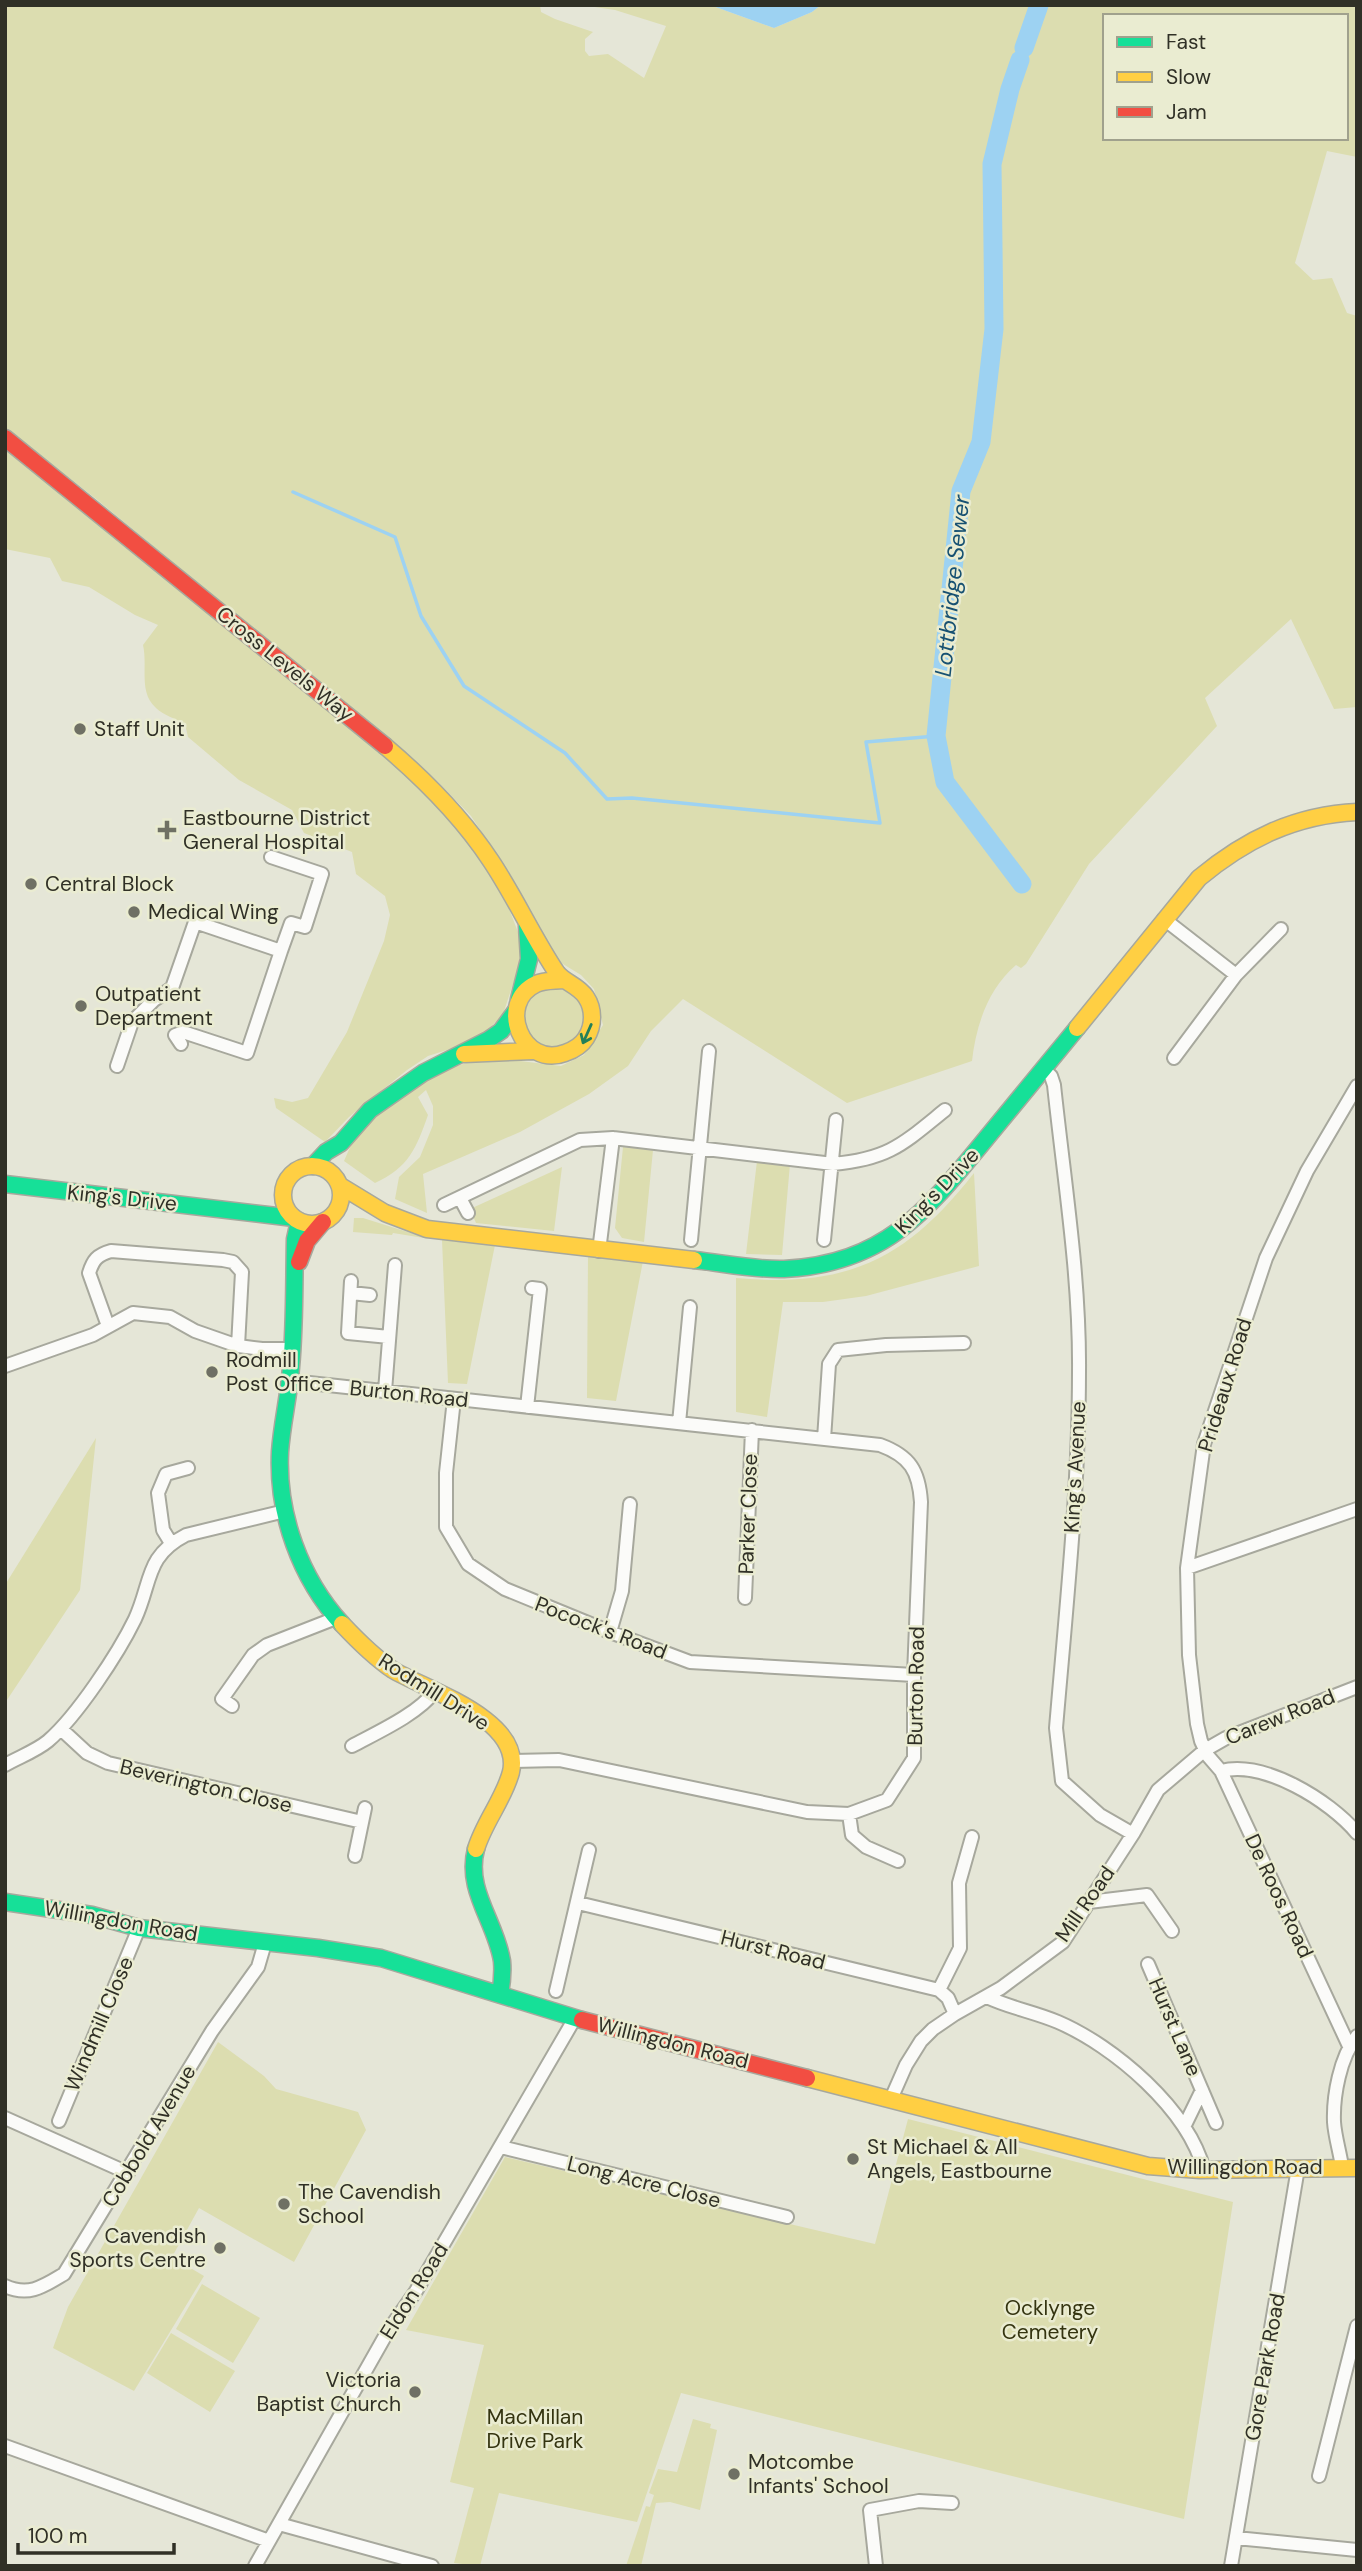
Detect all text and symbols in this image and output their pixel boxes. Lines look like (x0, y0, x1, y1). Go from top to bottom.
legend (1103, 14, 1348, 140)
text: Fast (1166, 28, 1206, 56)
text: Slow (1166, 63, 1211, 91)
text: Jam (1166, 98, 1207, 126)
water label: Lottbridge Sewer (928, 492, 977, 678)
street label: Cross Levels Way (210, 600, 360, 728)
place label: Staff Unit (94, 715, 185, 743)
marker: Staff Unit (72, 721, 88, 737)
place label: Eastbourne District General Hospital (183, 804, 370, 856)
marker: Eastbourne District General Hospital (157, 820, 177, 840)
place label: Central Block (45, 870, 175, 898)
marker: Central Block (23, 876, 39, 892)
place label: Medical Wing (148, 898, 279, 926)
marker: Medical Wing (126, 904, 142, 920)
place label: Outpatient Department (95, 980, 213, 1032)
marker: Outpatient Department (73, 998, 89, 1014)
one-way arrow (580, 1023, 593, 1044)
street label: King's Drive (889, 1142, 985, 1240)
street label: King's Drive (66, 1178, 178, 1218)
street label: Prideaux Road (1191, 1315, 1259, 1455)
place label: Rodmill Post Office (226, 1346, 333, 1398)
marker: Rodmill Post Office (204, 1364, 220, 1380)
street label: Burton Road (348, 1374, 470, 1414)
street label: King's Avenue (1058, 1400, 1092, 1534)
street label: Parker Close (732, 1453, 764, 1575)
street label: Pocock's Road (531, 1590, 671, 1666)
street label: Burton Road (901, 1626, 931, 1746)
street label: Rodmill Drive (373, 1647, 495, 1737)
street label: Carew Road (1221, 1682, 1339, 1752)
street label: Beverington Close (117, 1753, 295, 1819)
street label: De Roos Road (1238, 1829, 1320, 1963)
street label: Mill Road (1049, 1861, 1121, 1947)
street label: Willingdon Road (42, 1894, 200, 1948)
street label: Hurst Road (718, 1923, 828, 1977)
street label: Windmill Close (58, 1952, 140, 2096)
street label: Hurst Lane (1142, 1973, 1208, 2081)
street label: Willingdon Road (594, 2011, 752, 2075)
street label: Cobbold Avenue (96, 2060, 203, 2212)
place label: St Michael & All Angels, Eastbourne (867, 2133, 1052, 2185)
street label: Long Acre Close (564, 2149, 724, 2215)
marker: St Michael & All Angels, Eastbourne (845, 2151, 861, 2167)
street label: Willingdon Road (1167, 2153, 1323, 2181)
place label: The Cavendish School (298, 2178, 441, 2230)
marker: The Cavendish School (276, 2196, 292, 2212)
place label: Cavendish Sports Centre (70, 2222, 206, 2274)
street label: Eldon Road (373, 2237, 455, 2345)
marker: Cavendish Sports Centre (212, 2240, 228, 2256)
street label: Gore Park Road (1238, 2291, 1292, 2443)
park label: Ocklynge Cemetery (1002, 2294, 1099, 2346)
place label: Victoria Baptist Church (256, 2366, 401, 2418)
marker: Victoria Baptist Church (407, 2384, 423, 2400)
park label: MacMillan Drive Park (487, 2403, 584, 2455)
place label: Motcombe Infants' School (748, 2448, 889, 2500)
marker: Motcombe Infants' School (726, 2466, 742, 2482)
scale bar (18, 2512, 173, 2556)
text: 100 m (28, 2522, 88, 2550)

